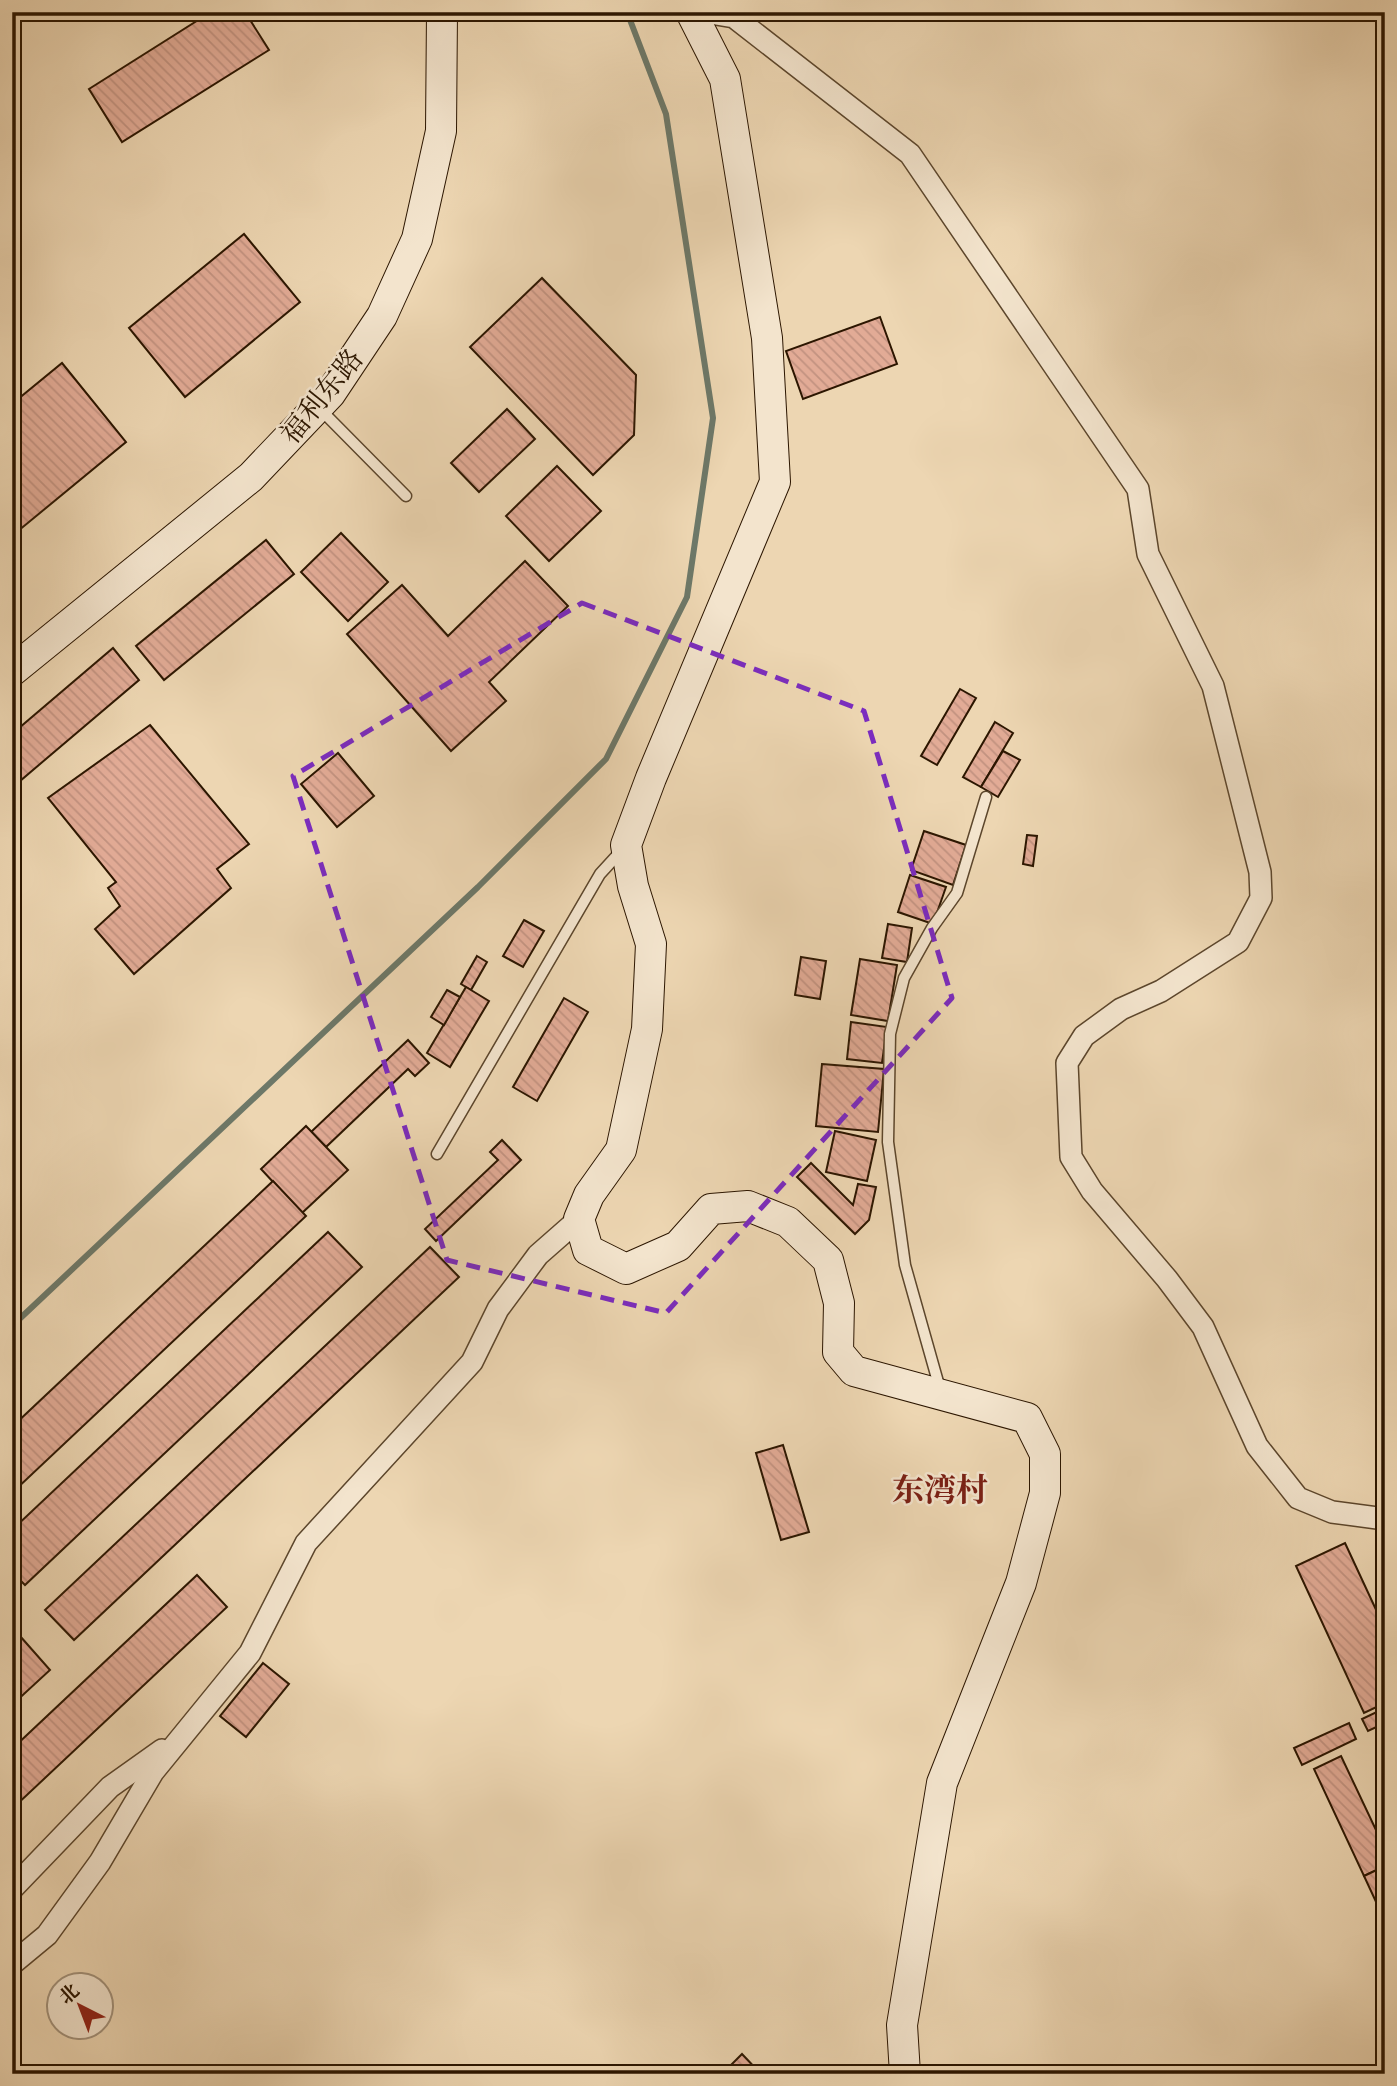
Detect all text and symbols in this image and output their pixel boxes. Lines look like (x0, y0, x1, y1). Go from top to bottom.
street label: 福利东路 (274, 343, 372, 452)
district label: 东湾村 (892, 1472, 988, 1513)
north arrow (46, 1970, 116, 2040)
text: 北 (55, 1980, 85, 2010)

